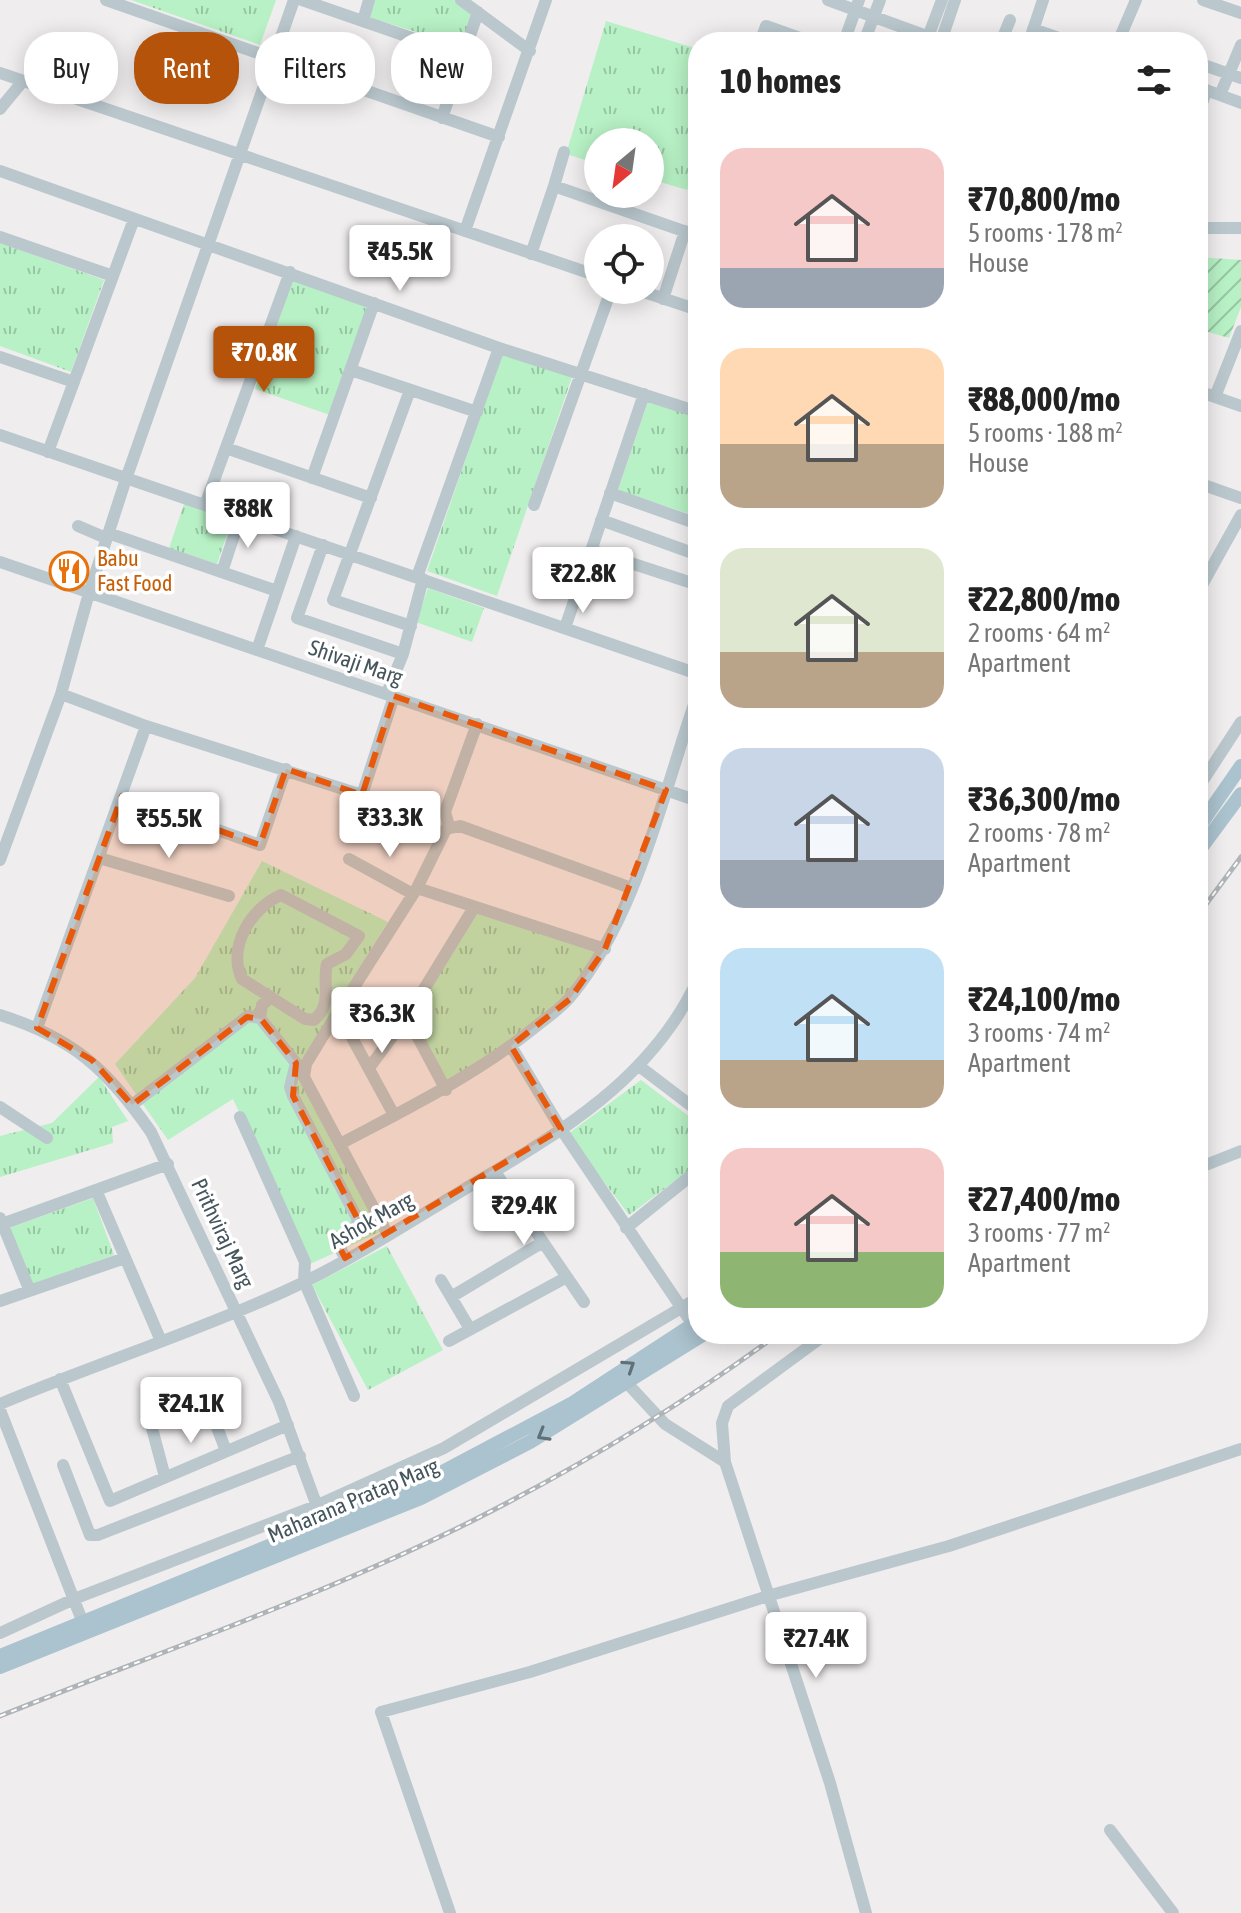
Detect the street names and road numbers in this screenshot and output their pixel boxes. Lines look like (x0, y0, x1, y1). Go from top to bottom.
street label: Shivaji Marg (306, 634, 407, 690)
street label: Prithviraj Marg (186, 1174, 260, 1292)
street label: Ashok Marg (324, 1186, 418, 1254)
street label: Maharana Pratap Marg (264, 1452, 443, 1548)

